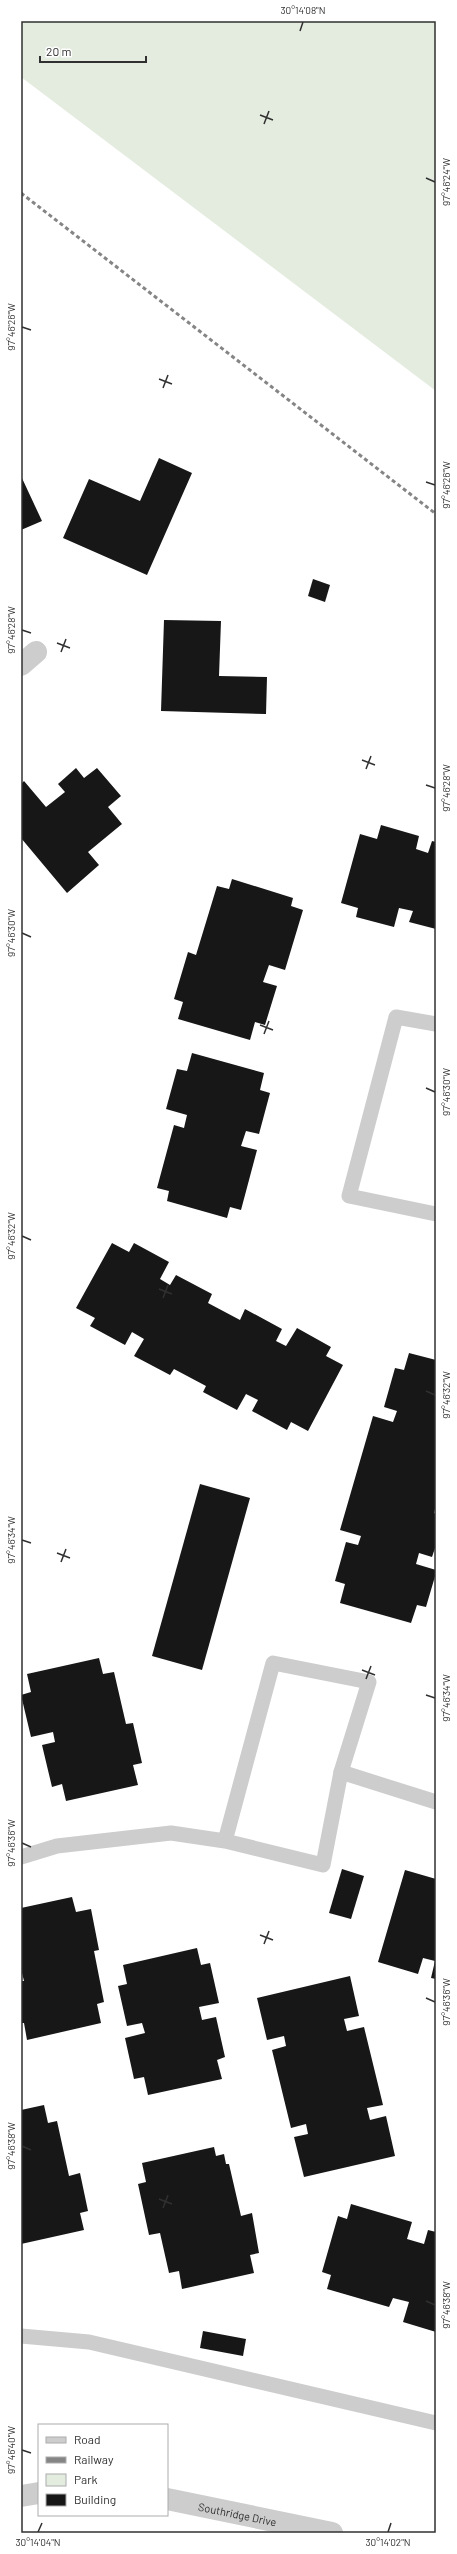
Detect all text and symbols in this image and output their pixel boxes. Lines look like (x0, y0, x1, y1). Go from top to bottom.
text: 30°14'08"N (280, 4, 326, 16)
scale bar (40, 38, 146, 64)
text: 20 m (46, 44, 72, 58)
text: 97°46'24"W (440, 158, 452, 206)
text: 97°46'26"W (5, 303, 17, 351)
text: 97°46'26"W (440, 461, 452, 509)
text: 97°46'28"W (5, 606, 17, 654)
text: 97°46'28"W (440, 764, 452, 812)
text: 97°46'30"W (5, 909, 17, 957)
text: 97°46'30"W (440, 1068, 452, 1116)
text: 97°46'32"W (5, 1212, 17, 1260)
text: 97°46'32"W (440, 1371, 452, 1419)
text: 97°46'34"W (5, 1516, 17, 1564)
text: 97°46'34"W (440, 1674, 452, 1722)
text: 97°46'36"W (5, 1819, 17, 1867)
text: 97°46'36"W (440, 1978, 452, 2026)
text: 97°46'38"W (5, 2122, 17, 2170)
text: 97°46'38"W (440, 2281, 452, 2329)
legend (38, 2424, 168, 2516)
text: 97°46'40"W (5, 2426, 17, 2474)
text: Road (74, 2432, 101, 2446)
text: Railway (74, 2452, 114, 2466)
text: Park (74, 2472, 98, 2486)
text: Building (74, 2492, 116, 2506)
street label: Southridge Drive (197, 2499, 278, 2528)
text: 30°14'04"N (15, 2536, 61, 2548)
text: 30°14'02"N (365, 2536, 411, 2548)

